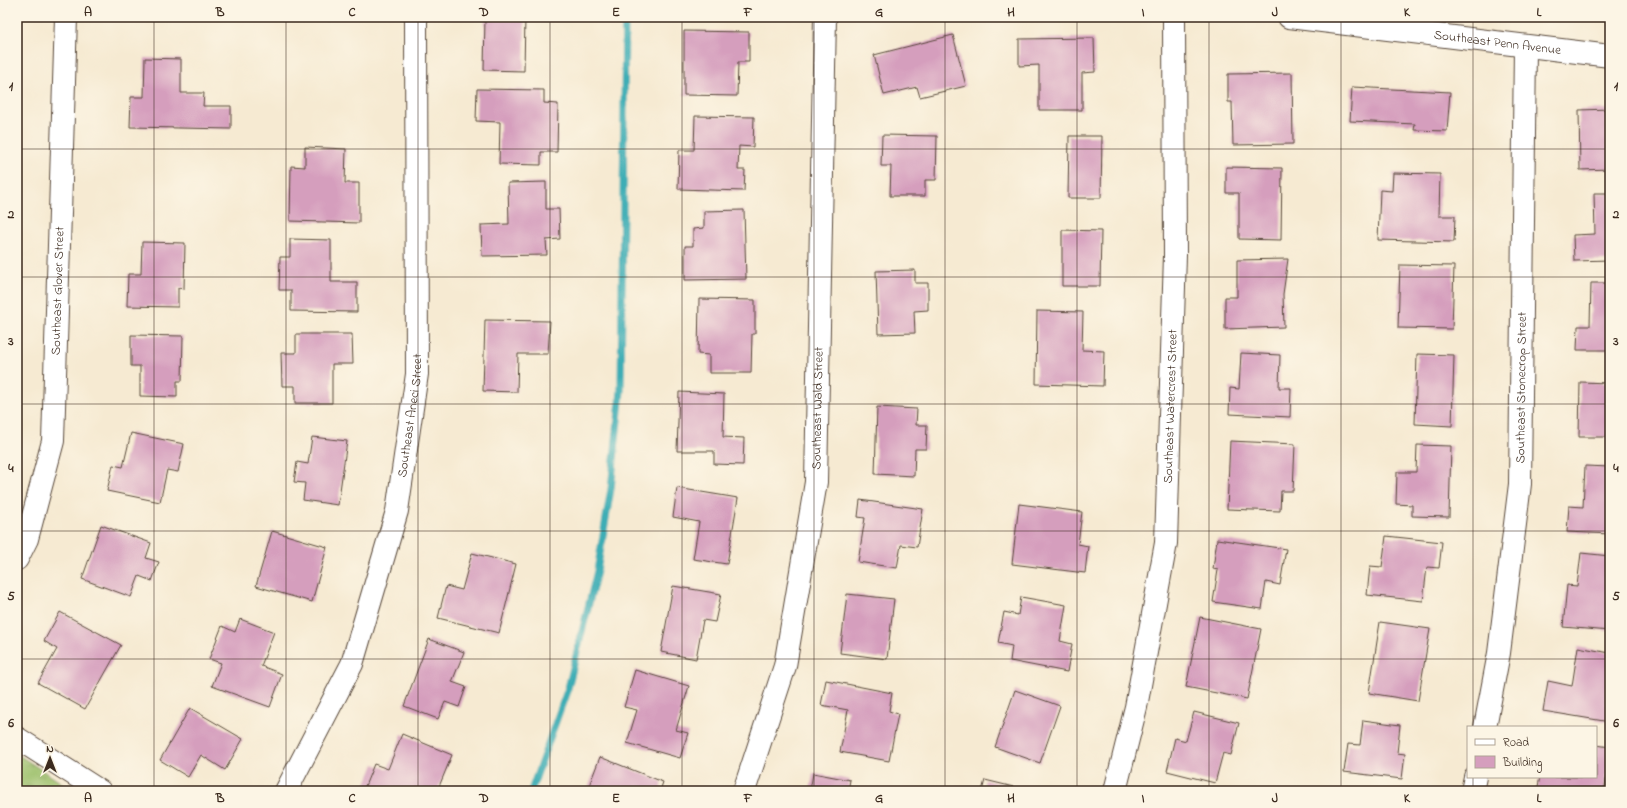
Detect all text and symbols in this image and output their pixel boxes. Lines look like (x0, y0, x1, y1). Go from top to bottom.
text: A (84, 3, 92, 22)
text: B (215, 3, 225, 22)
text: C (348, 3, 356, 22)
text: D (478, 3, 489, 22)
text: E (612, 3, 620, 22)
text: F (743, 3, 753, 22)
text: G (875, 3, 883, 22)
text: H (1007, 3, 1015, 22)
text: I (1141, 3, 1145, 22)
text: J (1272, 3, 1278, 22)
text: K (1404, 3, 1411, 22)
text: L (1537, 3, 1543, 22)
street label: Southeast Penn Avenue (1433, 25, 1562, 59)
text: 1 (9, 77, 14, 96)
text: 1 (1614, 77, 1619, 96)
text: 2 (7, 205, 15, 224)
text: 2 (1612, 205, 1620, 224)
street label: Southeast Glover Street (46, 226, 69, 355)
street label: Southeast Stonecrop Street (1511, 311, 1531, 464)
street label: Southeast Watercrest Street (1158, 328, 1182, 484)
text: 3 (7, 332, 14, 351)
text: 3 (1612, 332, 1619, 351)
street label: Southeast Wald Street (807, 346, 828, 470)
street label: Southeast Aneci Street (393, 353, 427, 479)
text: 4 (7, 459, 14, 478)
text: 4 (1612, 459, 1619, 478)
text: 5 (7, 587, 15, 606)
text: 5 (1612, 587, 1620, 606)
text: 6 (7, 714, 14, 733)
text: 6 (1612, 714, 1619, 733)
legend (1467, 726, 1597, 778)
text: Road (1503, 734, 1529, 752)
north arrow (30, 738, 70, 778)
text: N (46, 741, 54, 757)
text: Building (1502, 754, 1542, 773)
text: A (84, 789, 92, 808)
text: B (215, 789, 225, 808)
text: C (348, 789, 356, 808)
text: D (478, 789, 489, 808)
text: E (612, 789, 620, 808)
text: F (743, 789, 753, 808)
text: G (875, 789, 883, 808)
text: H (1007, 789, 1015, 808)
text: I (1141, 789, 1145, 808)
text: J (1272, 789, 1278, 808)
text: K (1404, 789, 1411, 808)
text: L (1537, 789, 1543, 808)

